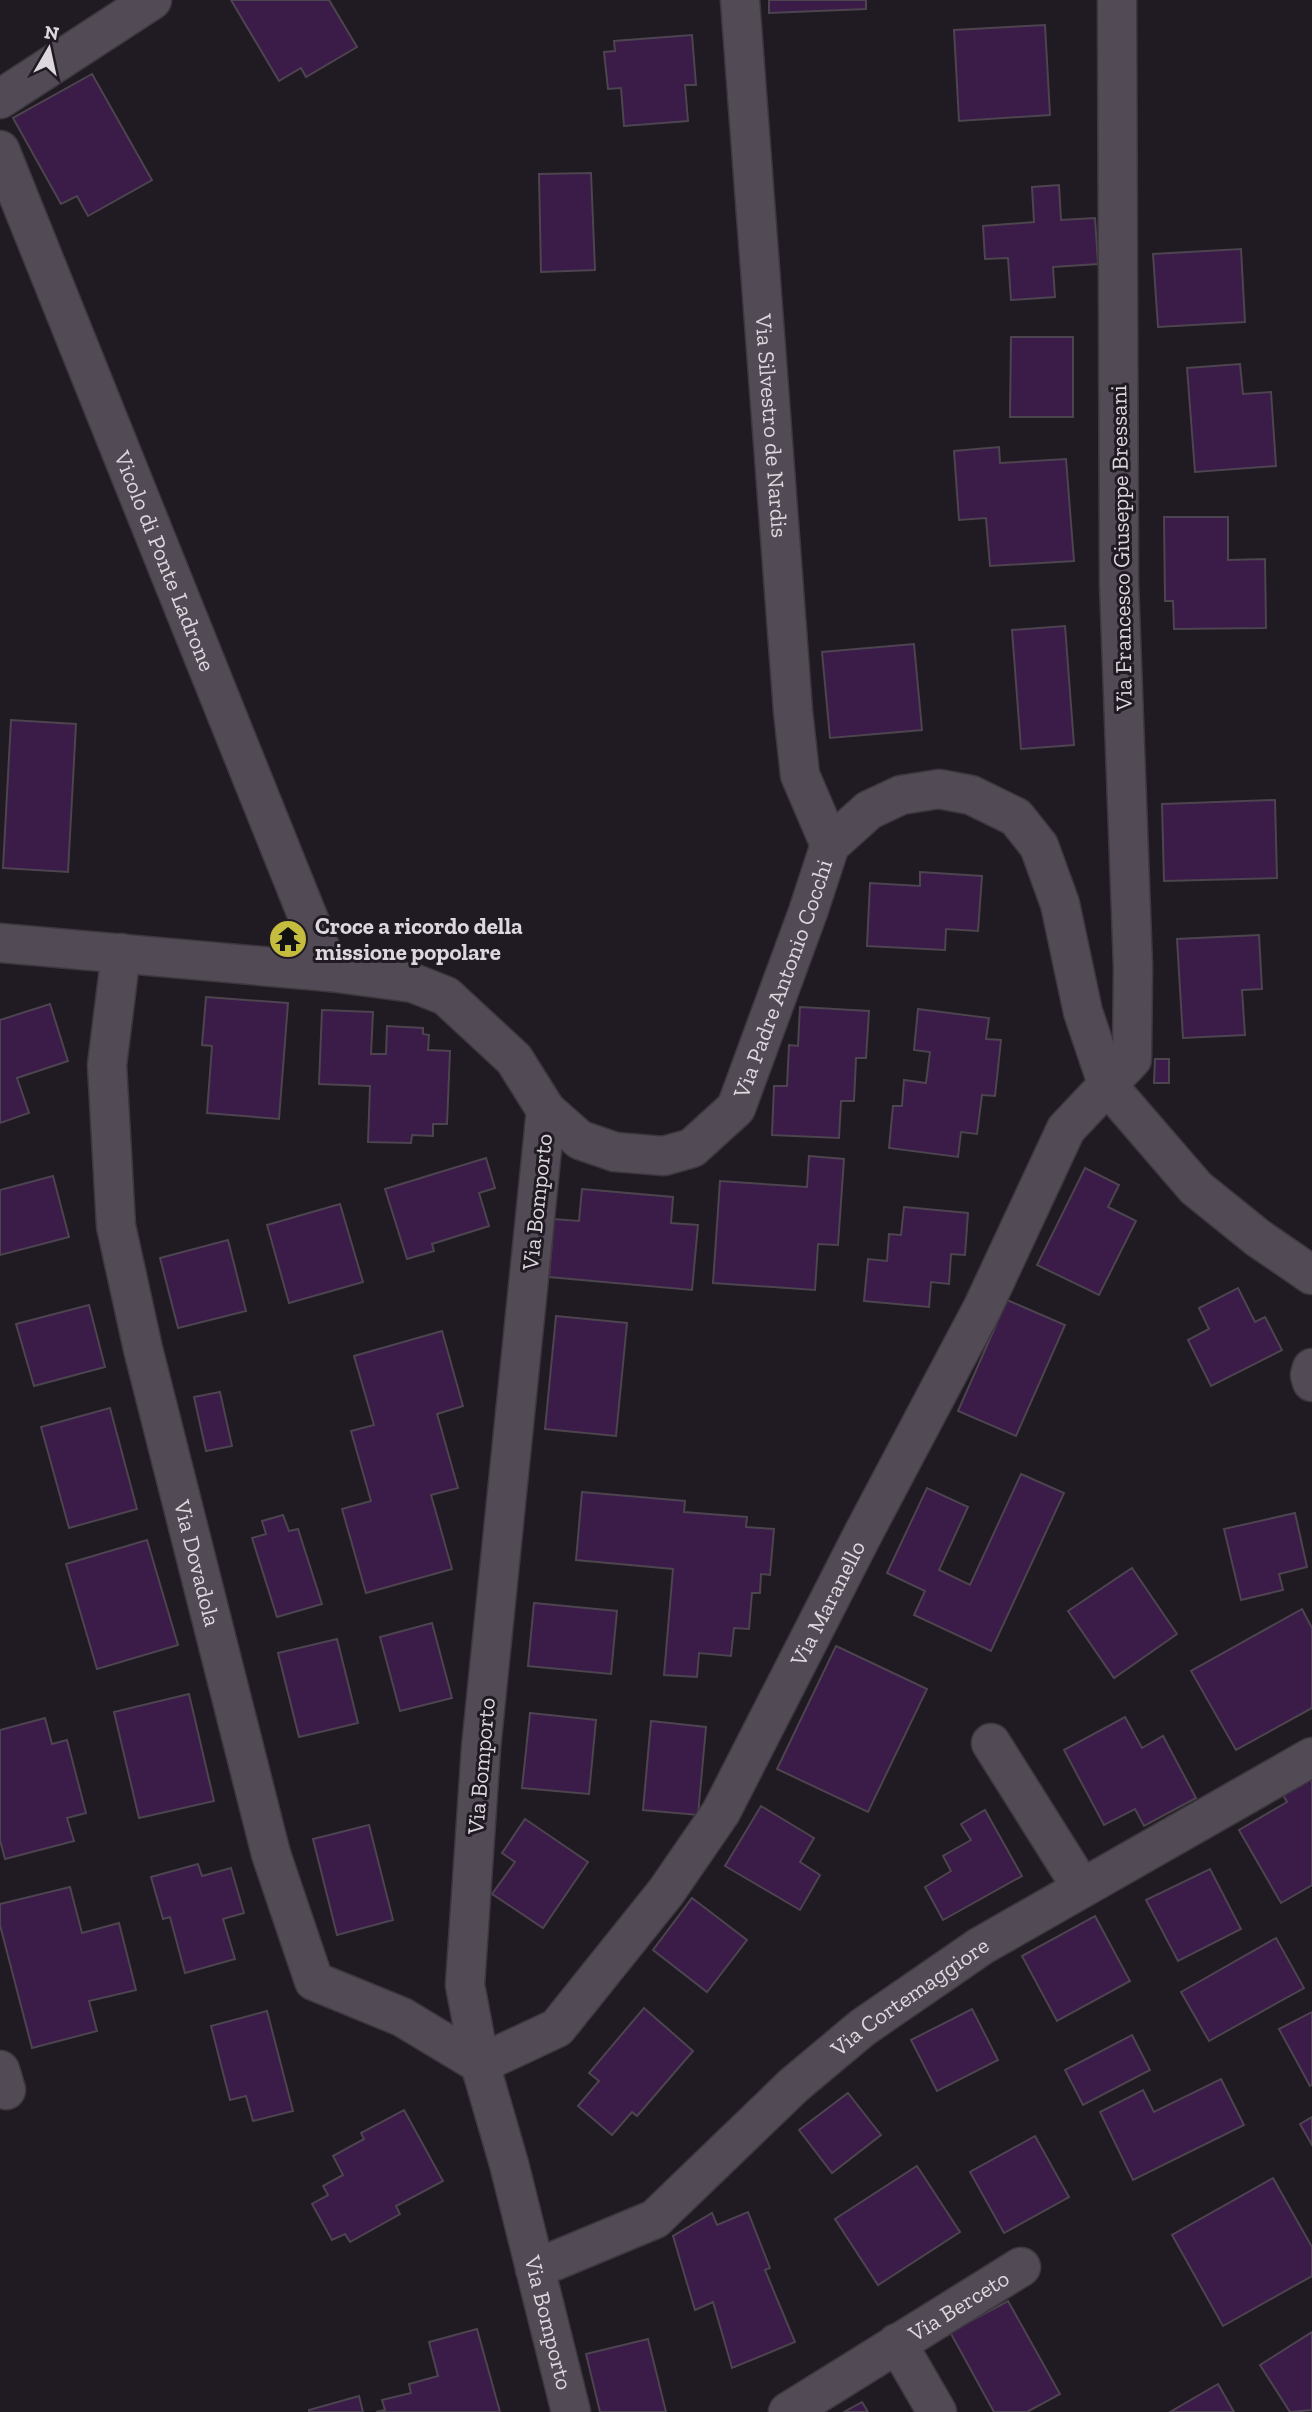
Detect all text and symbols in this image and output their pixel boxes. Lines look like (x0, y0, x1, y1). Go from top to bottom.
north arrow (14, 14, 84, 84)
text: N (43, 20, 61, 45)
street label: Via Silvestro de Nardis (749, 312, 794, 539)
street label: Via Francesco Giuseppe Bressani (1104, 385, 1138, 712)
street label: Vicolo di Ponte Ladrone (108, 446, 222, 675)
street label: Via Padre Antonio Cocchi (727, 856, 838, 1103)
place label: Croce a ricordo della missione popolare (315, 912, 523, 966)
temple icon: Croce a ricordo della missione popolare (267, 918, 309, 960)
street label: Via Bomporto (516, 1132, 558, 1273)
street label: Via Dovadola (168, 1496, 227, 1629)
street label: Via Maranello (783, 1536, 871, 1672)
street label: Via Bomporto (461, 1696, 501, 1837)
street label: Via Cortemaggiore (824, 1931, 994, 2063)
street label: Via Bomporto (518, 2252, 579, 2393)
street label: Via Berceto (902, 2264, 1014, 2348)

